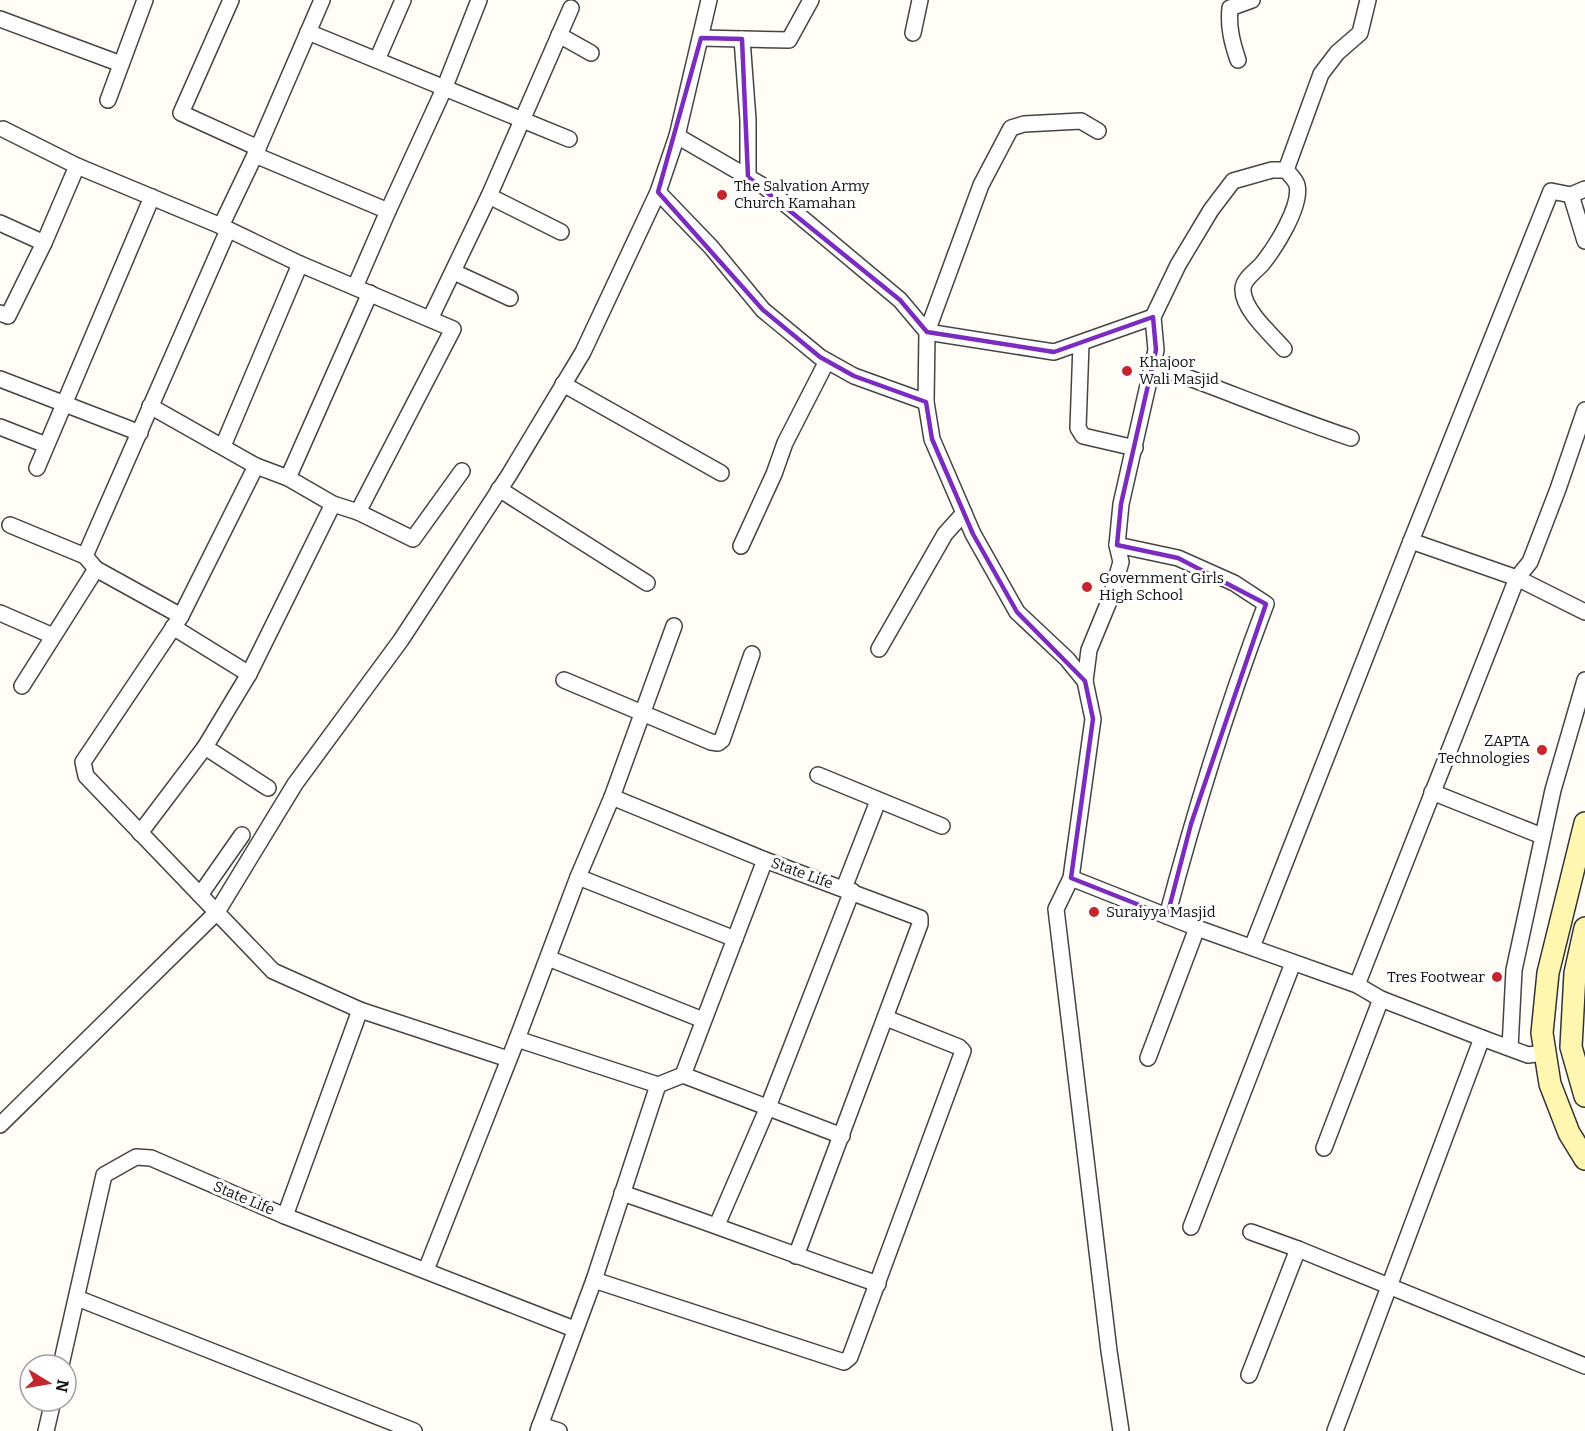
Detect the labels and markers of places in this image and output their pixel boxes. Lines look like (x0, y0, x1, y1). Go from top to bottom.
place label: The Salvation Army Church Kamahan (734, 177, 869, 212)
marker: The Salvation Army Church Kamahan (715, 188, 729, 202)
place label: Khajoor Wali Masjid (1139, 353, 1219, 388)
marker: Khajoor Wali Masjid (1120, 364, 1134, 378)
place label: Government Girls High School (1099, 569, 1224, 604)
marker: Government Girls High School (1080, 580, 1094, 594)
place label: ZAPTA Technologies (1438, 732, 1530, 767)
marker: ZAPTA Technologies (1535, 743, 1549, 757)
place label: Suraiyya Masjid (1106, 903, 1216, 921)
marker: Suraiyya Masjid (1087, 905, 1101, 919)
place label: Tres Footwear (1387, 968, 1485, 986)
marker: Tres Footwear (1490, 970, 1504, 984)

